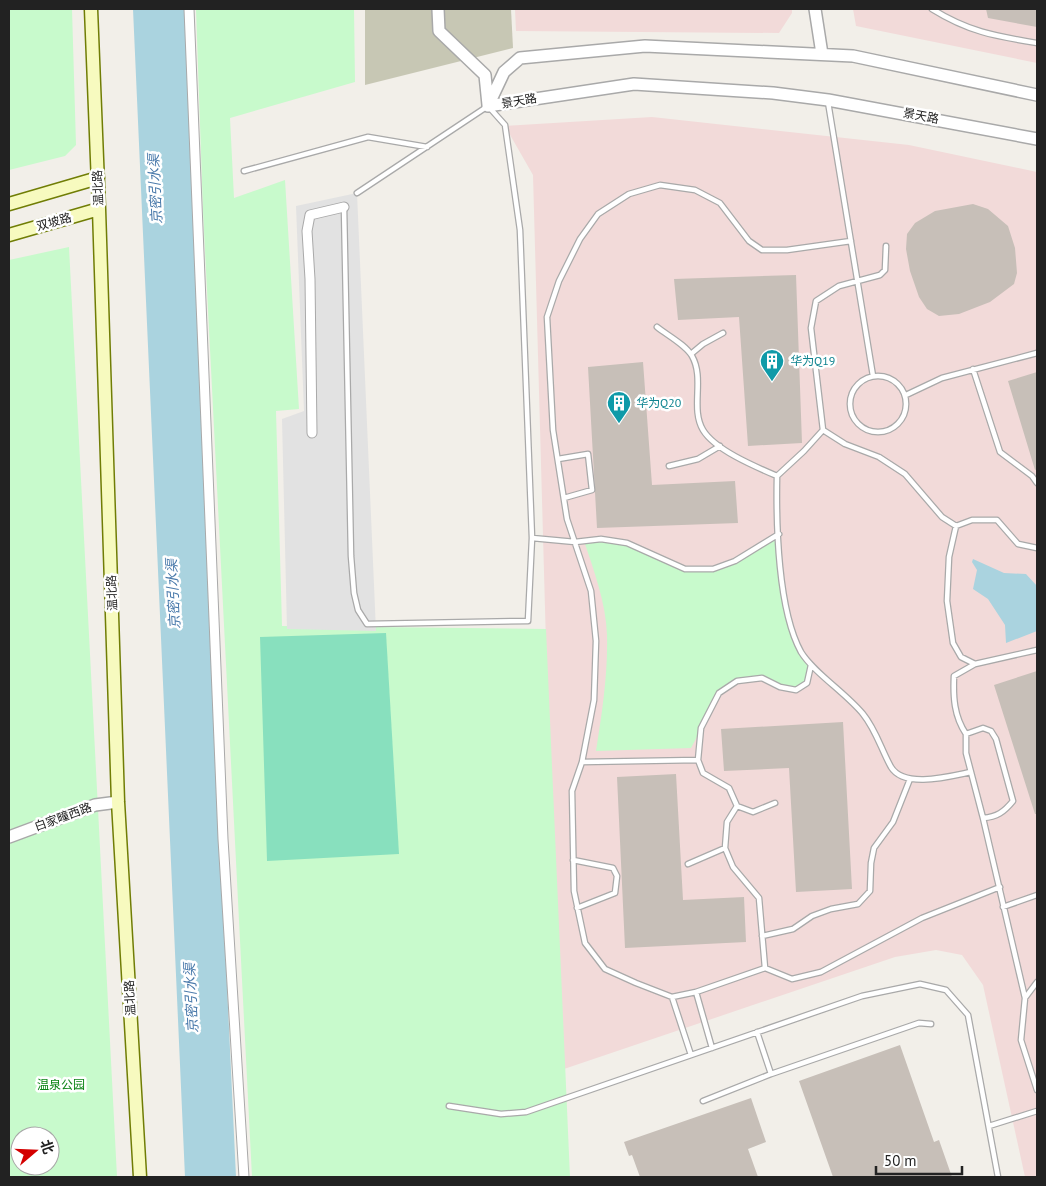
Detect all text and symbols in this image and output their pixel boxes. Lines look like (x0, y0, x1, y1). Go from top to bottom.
street label: 景天路 (500, 90, 538, 111)
street label: 景天路 (902, 105, 940, 126)
water label: 京密引水渠 (144, 152, 166, 224)
street label: 温北路 (89, 170, 106, 206)
street label: 双坡路 (34, 209, 73, 234)
building icon: 华为Q19 (759, 348, 785, 382)
place label: 华为Q19 (790, 353, 835, 368)
building icon: 华为Q20 (606, 390, 632, 424)
place label: 华为Q20 (636, 395, 682, 410)
water label: 京密引水渠 (162, 557, 184, 629)
street label: 温北路 (103, 575, 120, 611)
street label: 白家疃西路 (32, 799, 94, 834)
water label: 京密引水渠 (180, 961, 202, 1033)
street label: 温北路 (121, 980, 138, 1016)
park label: 温泉公园 (37, 1077, 85, 1092)
north arrow (10, 1126, 60, 1176)
text: 北 (37, 1137, 58, 1156)
scale bar (876, 1144, 962, 1176)
text: 50 m (884, 1151, 917, 1170)

